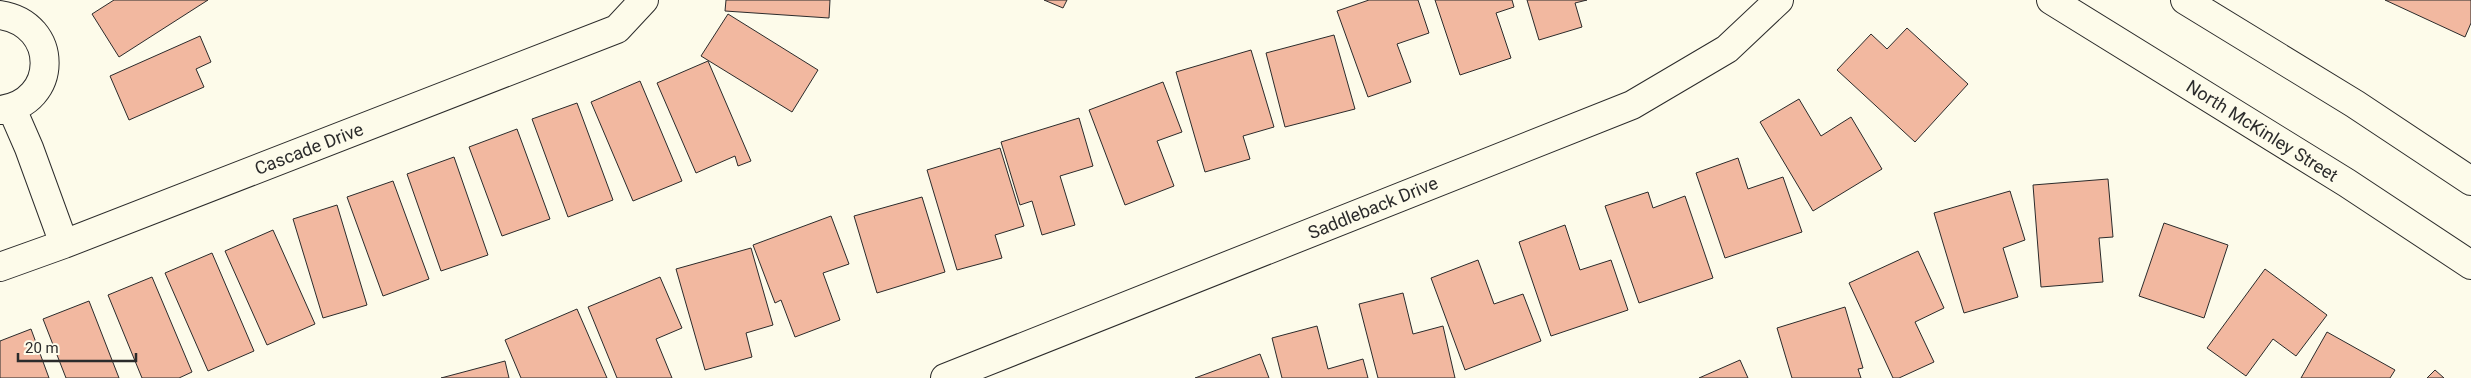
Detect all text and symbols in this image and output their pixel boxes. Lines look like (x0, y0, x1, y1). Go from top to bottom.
street label: North McKinley Street (2183, 75, 2342, 186)
street label: Cascade Drive (252, 118, 366, 179)
street label: Saddleback Drive (1305, 172, 1441, 243)
scale bar (18, 330, 135, 362)
text: 20 m (25, 339, 59, 357)

